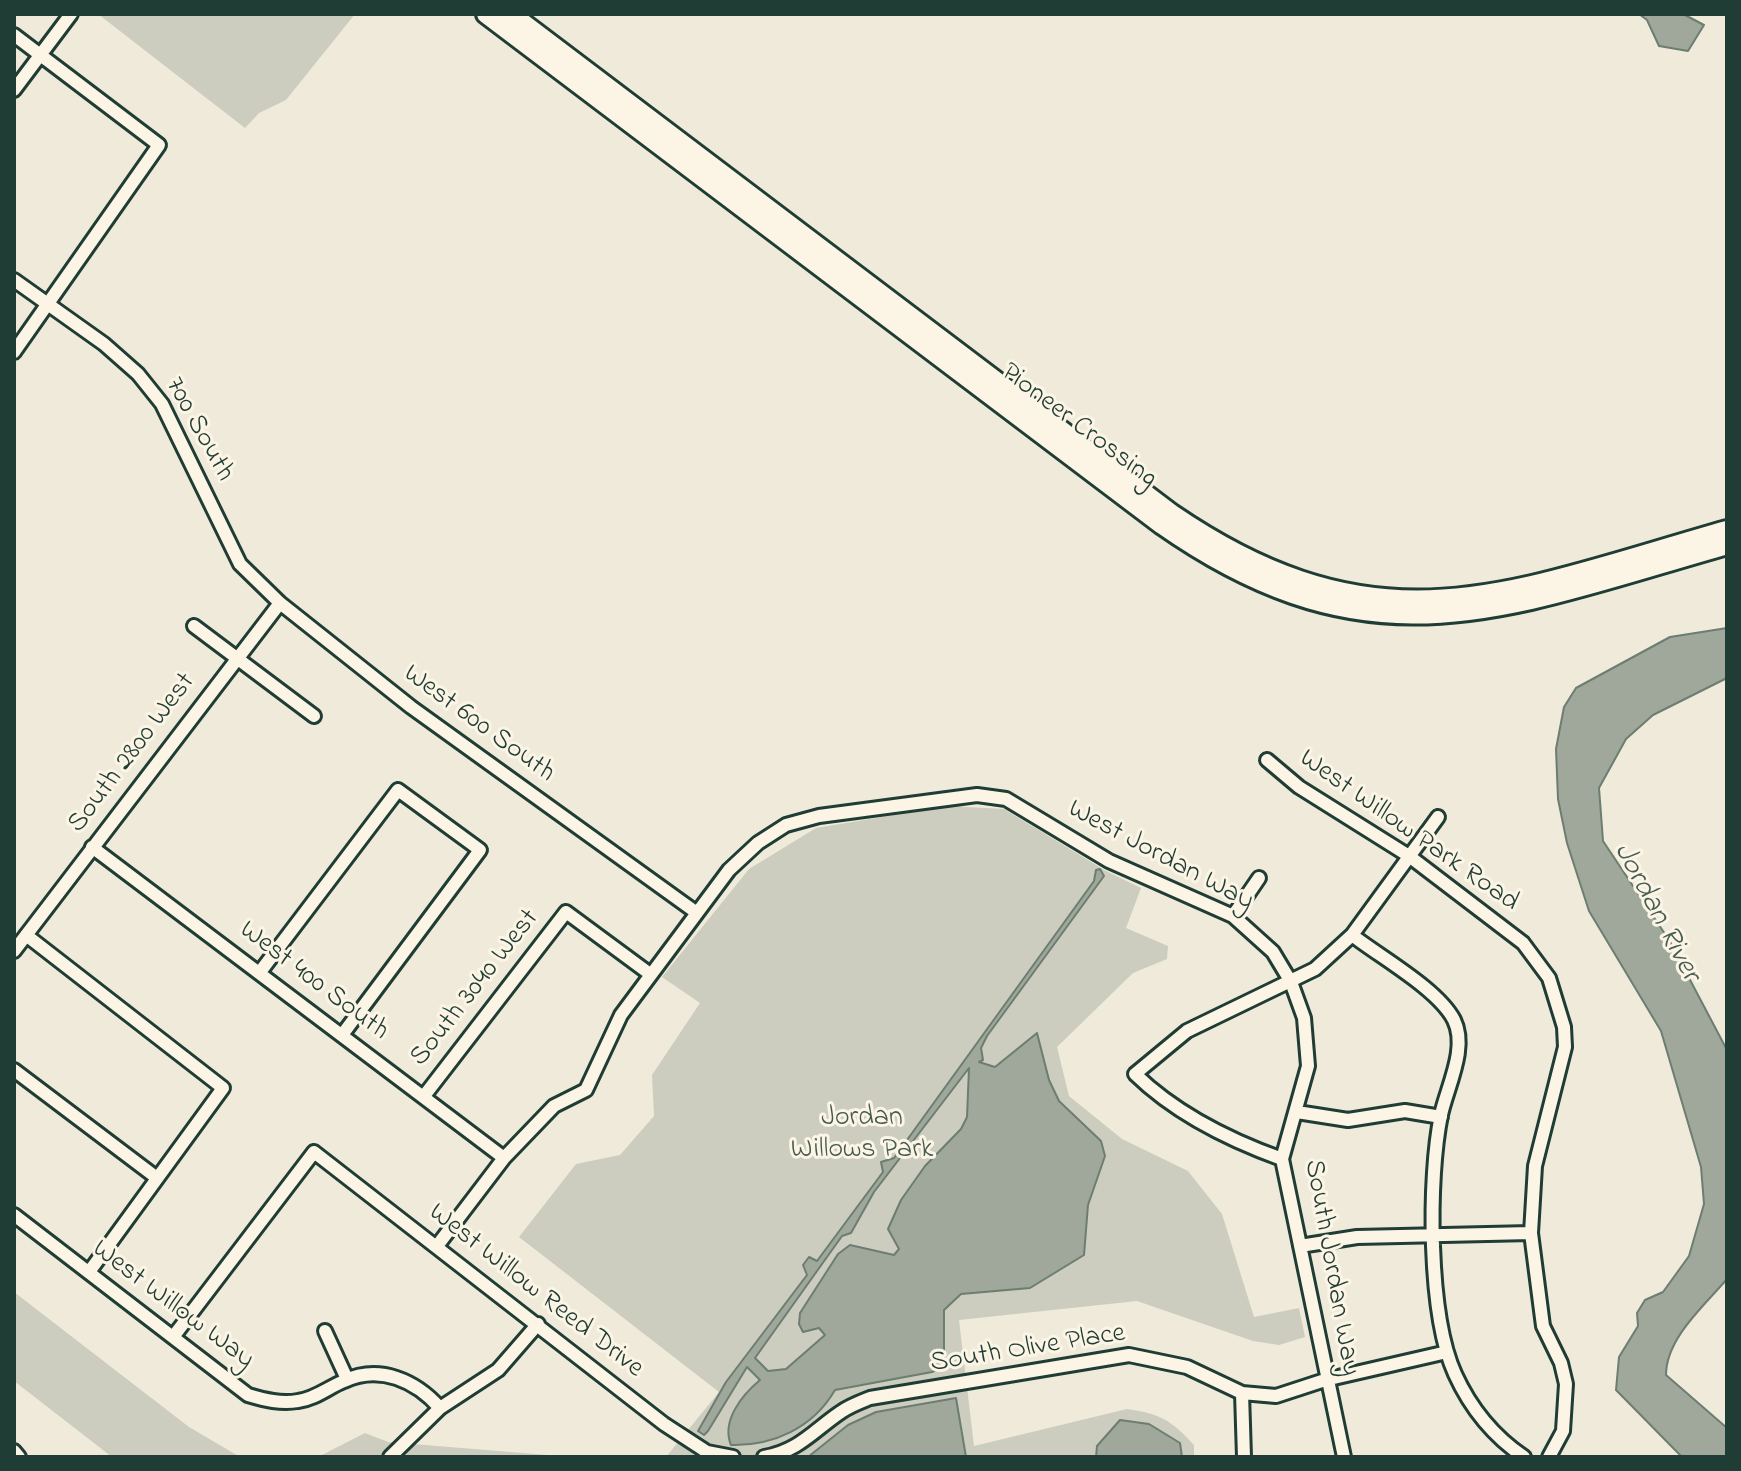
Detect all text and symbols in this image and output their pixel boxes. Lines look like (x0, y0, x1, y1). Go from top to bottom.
street label: Pioneer Crossing (993, 357, 1163, 497)
street label: 700 South (156, 372, 240, 488)
street label: West 600 South (395, 659, 561, 791)
street label: South 2800 West (62, 667, 204, 841)
street label: West Willow Park Road (1292, 743, 1524, 921)
street label: West Jordan Way (1061, 794, 1259, 920)
water label: Jordan River (1603, 837, 1707, 989)
street label: South 3040 West (404, 904, 548, 1074)
street label: West 400 South (231, 915, 395, 1049)
park label: Jordan Willows Park (791, 1102, 933, 1168)
street label: South Jordan Way (1294, 1157, 1366, 1379)
street label: West Willow Reed Drive (421, 1197, 649, 1387)
street label: West Willow Way (84, 1234, 260, 1378)
street label: South Olive Place (928, 1318, 1128, 1382)

